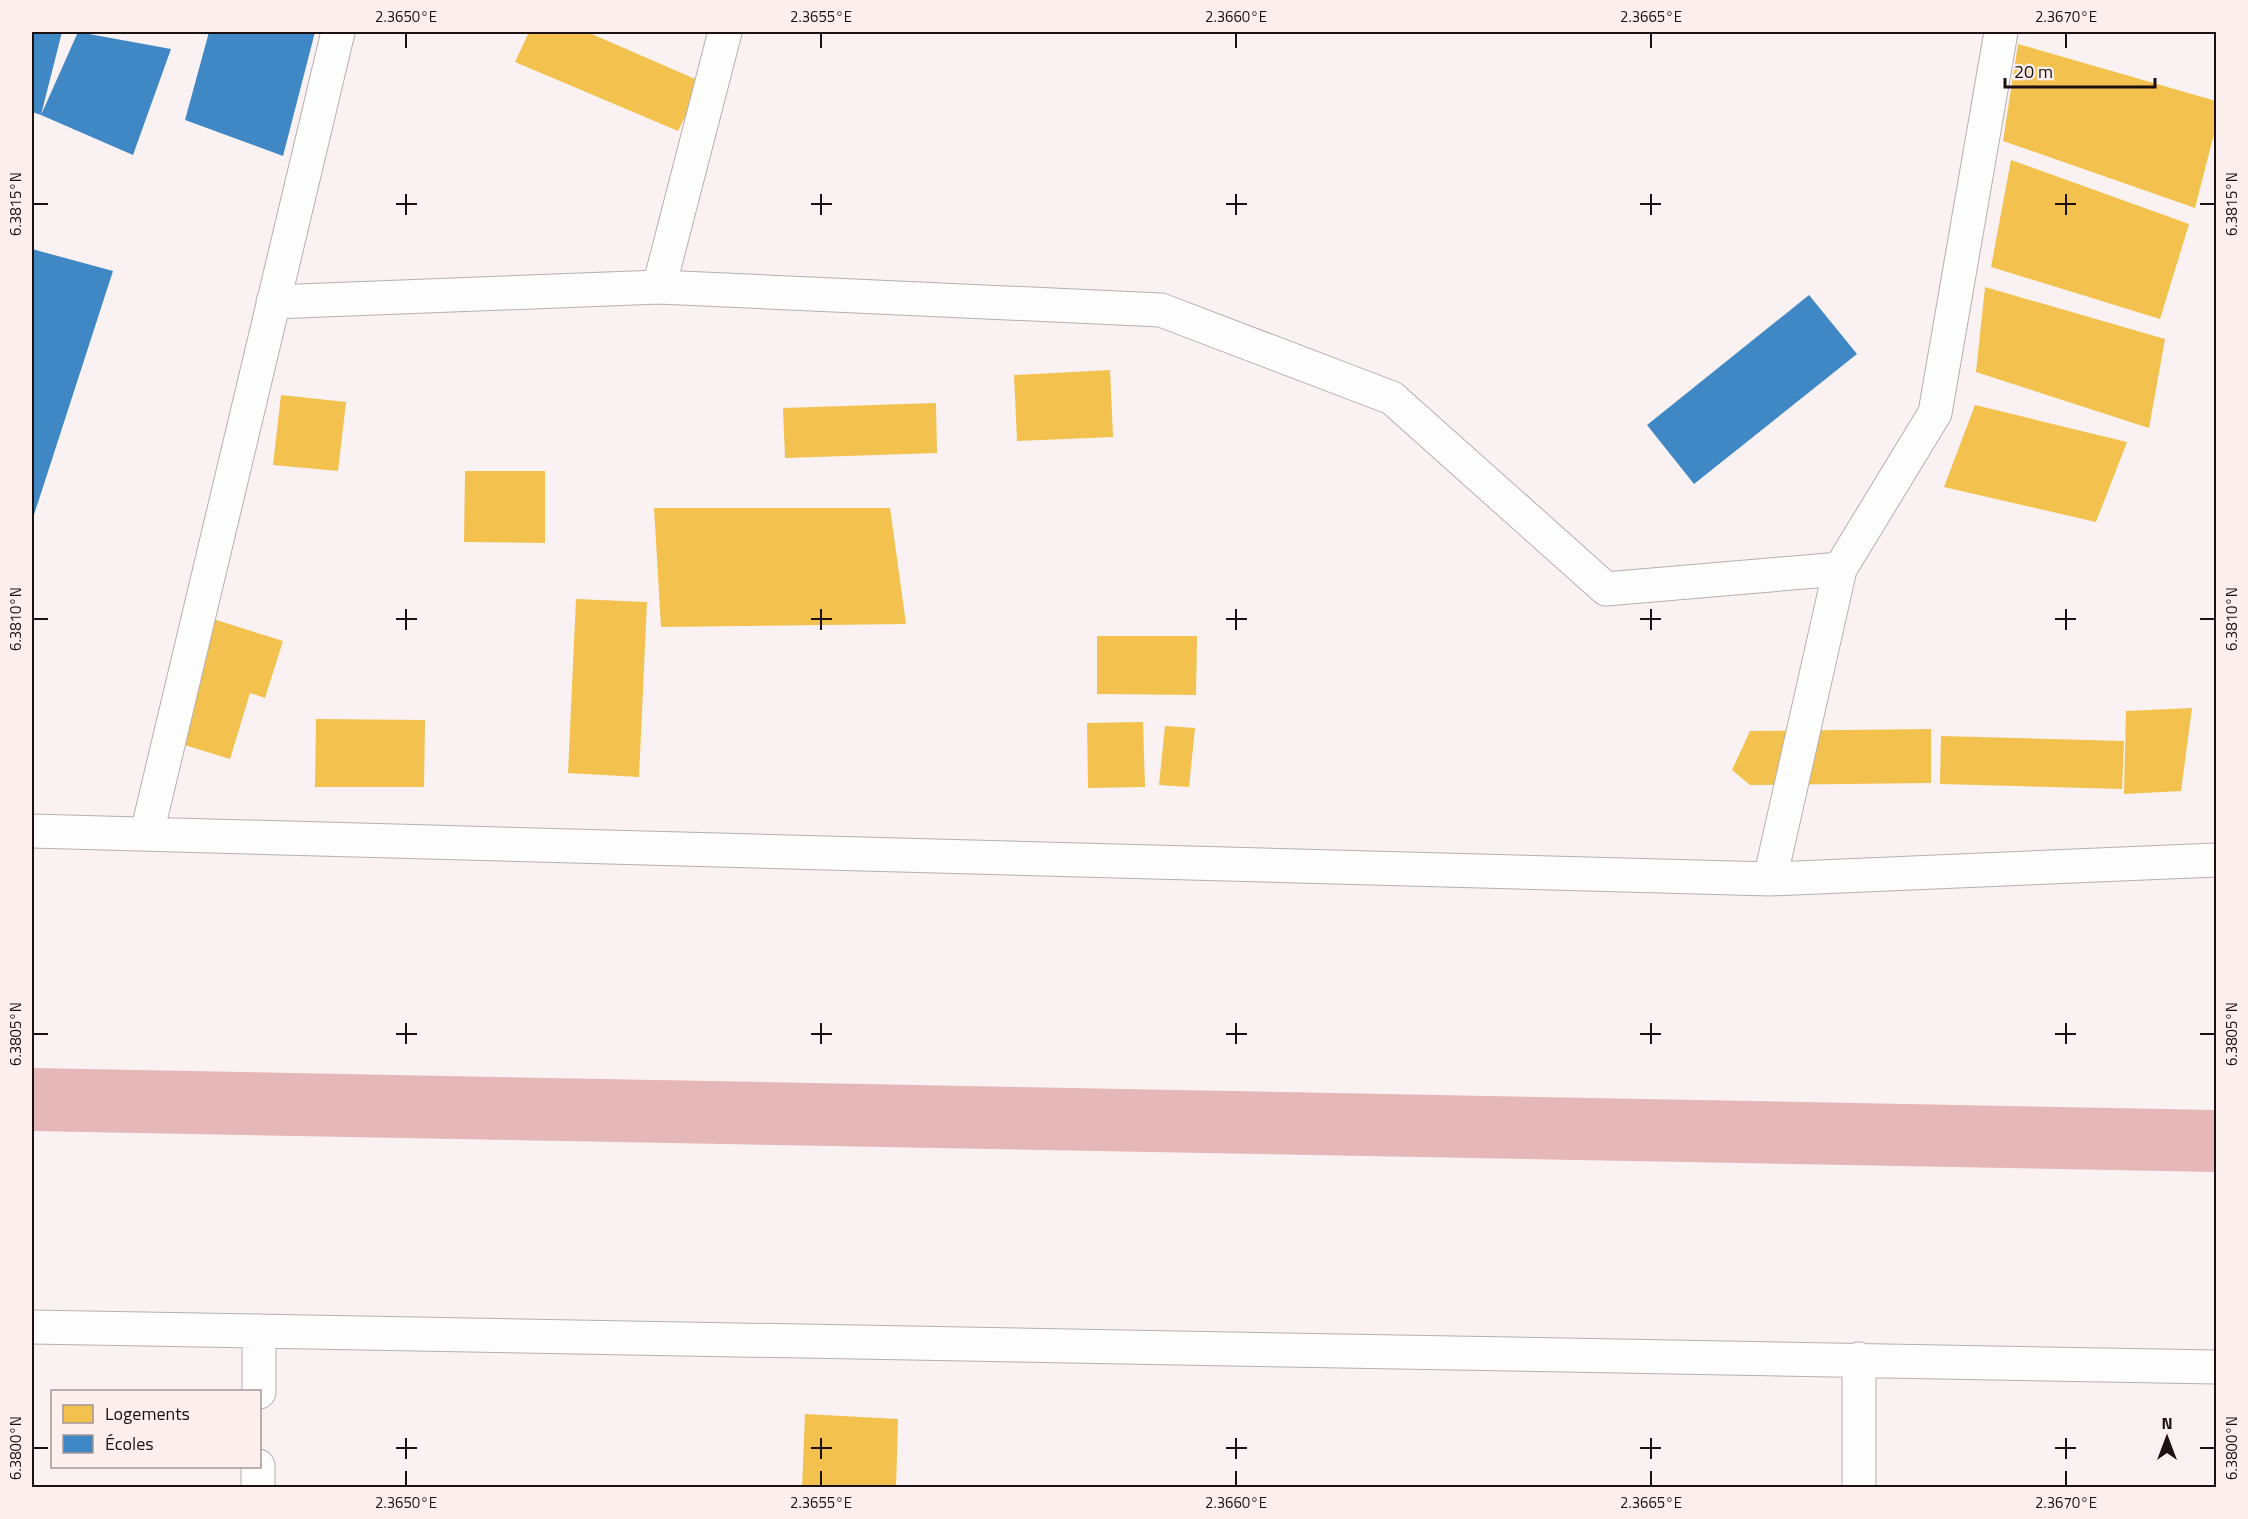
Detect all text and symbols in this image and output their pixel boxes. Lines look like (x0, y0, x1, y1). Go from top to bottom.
text: 2.3650°E (375, 5, 437, 28)
text: 2.3655°E (790, 5, 852, 28)
text: 2.3660°E (1205, 5, 1267, 28)
text: 2.3665°E (1620, 5, 1682, 28)
text: 2.3670°E (2035, 5, 2097, 28)
scale bar (2005, 51, 2155, 89)
text: 20 m (2014, 58, 2053, 85)
text: 6.3815°N (4, 172, 27, 236)
text: 6.3815°N (2220, 172, 2243, 236)
text: 6.3810°N (4, 587, 27, 651)
text: 6.3810°N (2220, 587, 2243, 651)
text: 6.3805°N (4, 1002, 27, 1066)
text: 6.3805°N (2220, 1002, 2243, 1066)
legend (51, 1390, 261, 1468)
text: Logements (105, 1400, 190, 1427)
north arrow (2137, 1408, 2197, 1468)
text: N (2161, 1411, 2173, 1435)
text: 6.3800°N (4, 1416, 27, 1480)
text: 6.3800°N (2220, 1416, 2243, 1480)
text: Écoles (105, 1430, 154, 1457)
text: 2.3650°E (375, 1491, 437, 1514)
text: 2.3655°E (790, 1491, 852, 1514)
text: 2.3660°E (1205, 1491, 1267, 1514)
text: 2.3665°E (1620, 1491, 1682, 1514)
text: 2.3670°E (2035, 1491, 2097, 1514)

